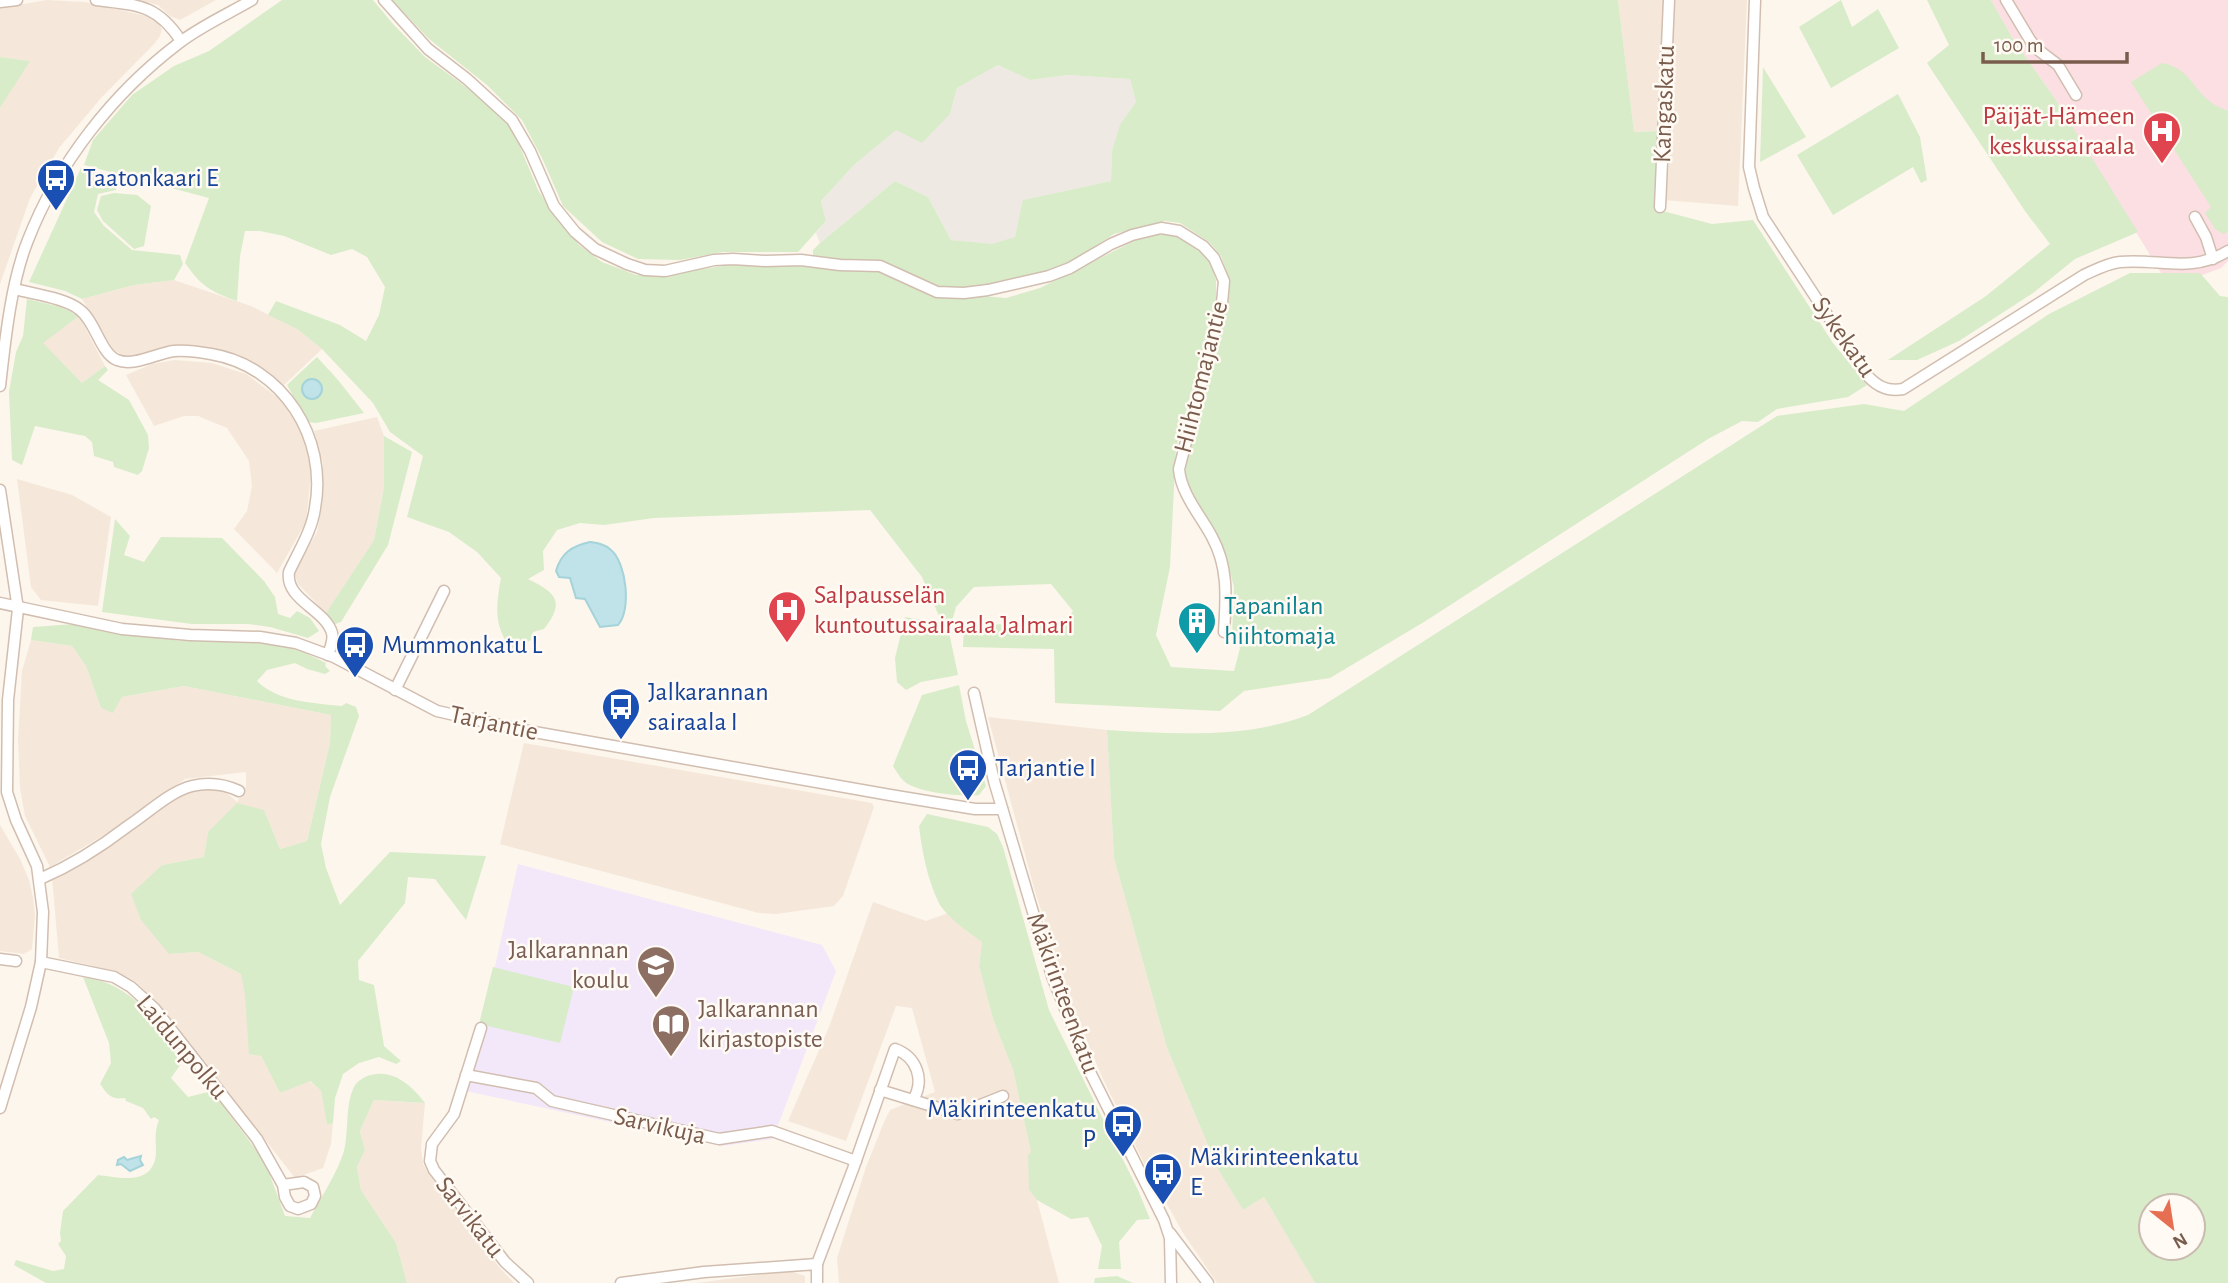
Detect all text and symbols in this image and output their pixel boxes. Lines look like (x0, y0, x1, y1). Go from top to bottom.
scale bar (1983, 21, 2126, 65)
text: 100 m (1994, 35, 2044, 56)
street label: Kangaskatu (1649, 45, 1679, 163)
place label: Päijät-Hämeen keskussairaala (1983, 103, 2135, 159)
hospital icon: Päijät-Hämeen keskussairaala (2141, 110, 2183, 165)
bus stop icon: Taatonkaari E (35, 157, 77, 212)
place label: Taatonkaari E (83, 165, 219, 191)
street label: Sykekatu (1807, 292, 1881, 382)
street label: Hiihtomajantie (1170, 298, 1232, 456)
place label: Salpausselän kuntoutussairaala Jalmari (814, 582, 1073, 638)
hospital icon: Salpausselän kuntoutussairaala Jalmari (766, 589, 808, 644)
place label: Tapanilan hiihtomaja (1224, 593, 1336, 649)
building icon: Tapanilan hiihtomaja (1176, 600, 1218, 655)
bus stop icon: Mummonkatu L (334, 624, 376, 679)
place label: Mummonkatu L (382, 632, 542, 658)
place label: Jalkarannan sairaala I (648, 679, 769, 735)
bus stop icon: Jalkarannan sairaala I (600, 686, 642, 741)
street label: Tarjantie (447, 701, 541, 745)
bus stop icon: Tarjantie I (947, 747, 989, 802)
place label: Tarjantie I (995, 755, 1096, 781)
street label: Mäkirinteenkatu (1022, 909, 1104, 1077)
place label: Jalkarannan koulu (508, 937, 629, 993)
school or university icon: Jalkarannan koulu (635, 944, 677, 999)
street label: Laidunpolku (131, 990, 233, 1104)
place label: Jalkarannan kirjastopiste (698, 996, 823, 1052)
library icon: Jalkarannan kirjastopiste (650, 1003, 692, 1058)
place label: Mäkirinteenkatu P (927, 1096, 1096, 1152)
street label: Sarvikuja (612, 1103, 708, 1149)
bus stop icon: Mäkirinteenkatu P (1102, 1103, 1144, 1158)
place label: Mäkirinteenkatu E (1190, 1144, 1359, 1200)
bus stop icon: Mäkirinteenkatu E (1142, 1151, 1184, 1206)
street label: Sarvikatu (431, 1172, 509, 1262)
north arrow (2137, 1192, 2207, 1262)
text: N (2169, 1229, 2190, 1252)

